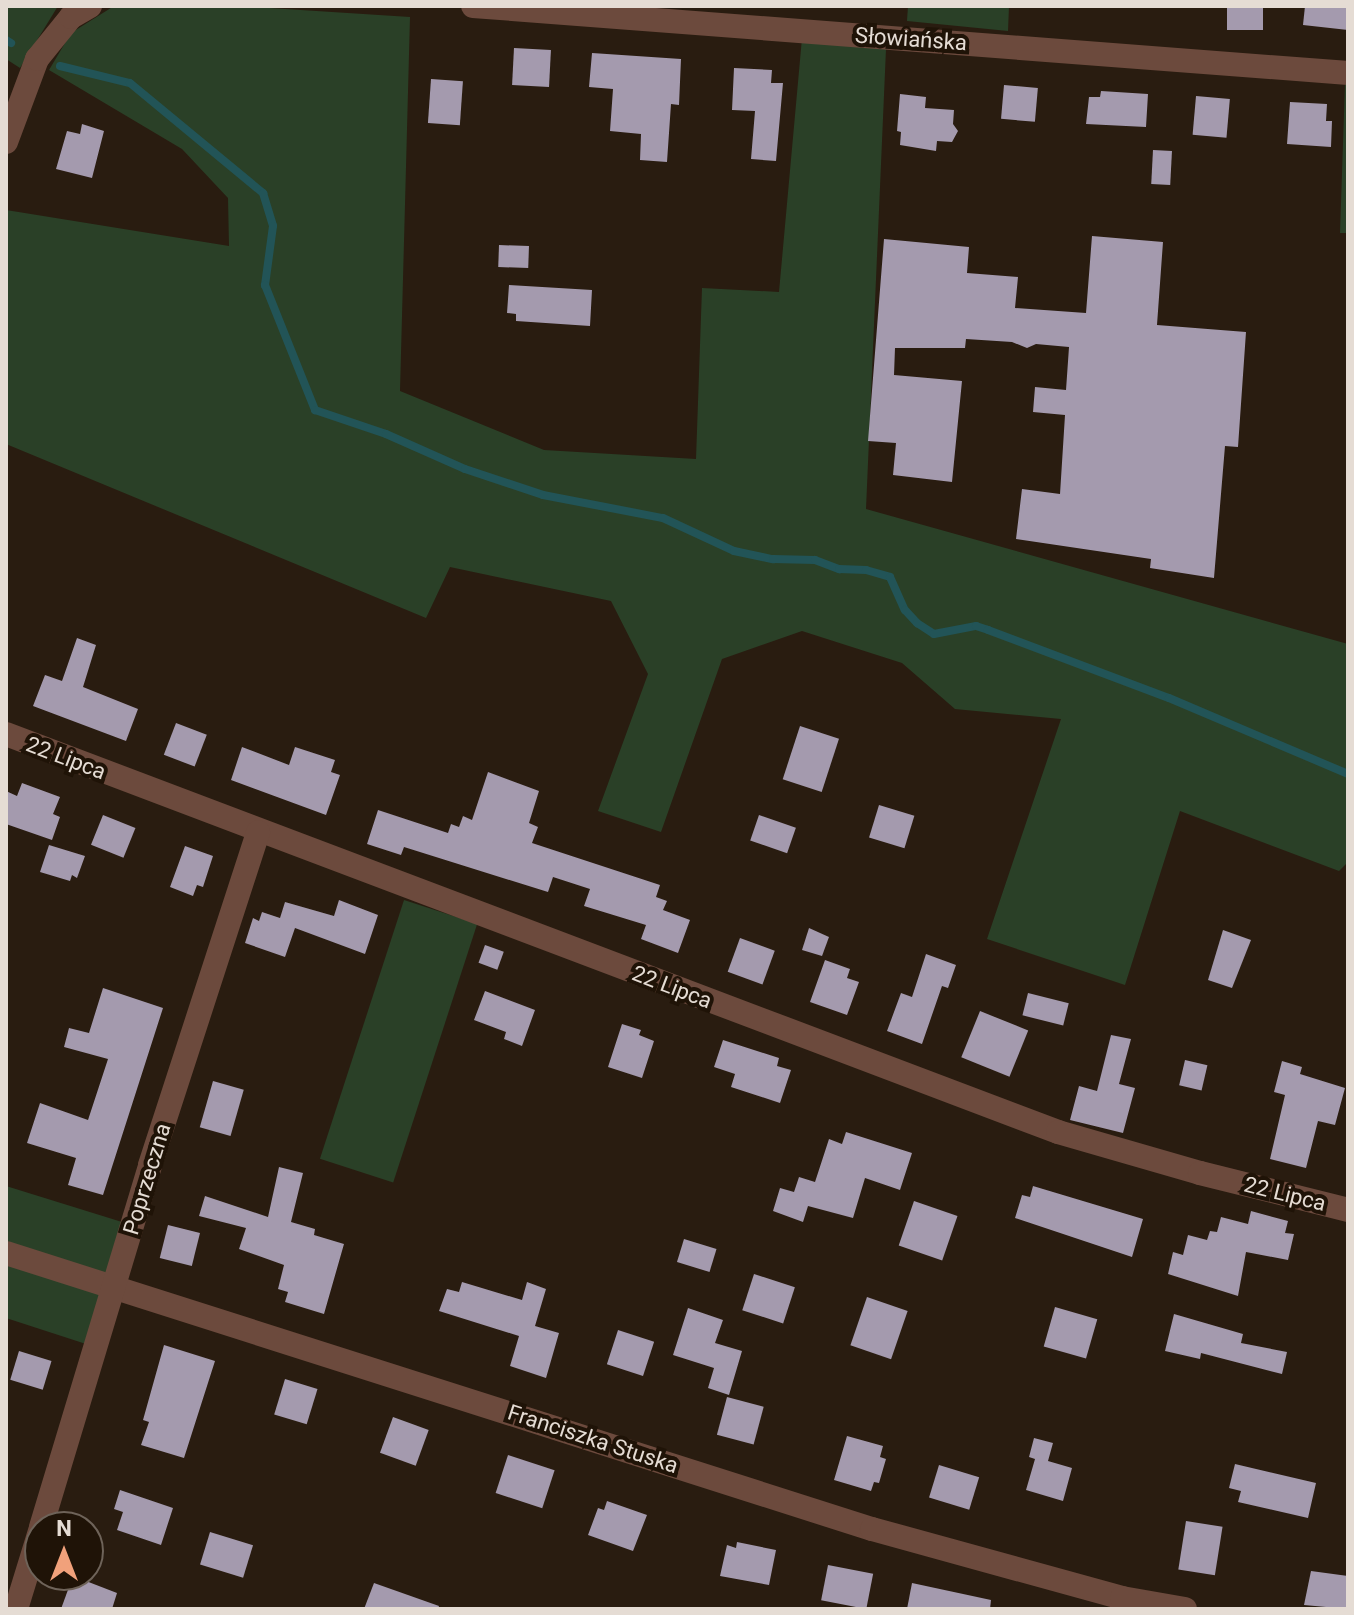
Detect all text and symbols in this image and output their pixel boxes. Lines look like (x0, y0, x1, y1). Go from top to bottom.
street label: Słowiańska (854, 22, 968, 56)
street label: 22 Lipca (22, 731, 110, 785)
street label: 22 Lipca (628, 960, 716, 1014)
street label: Poprzeczna (118, 1120, 176, 1238)
street label: 22 Lipca (1241, 1171, 1329, 1217)
street label: Franciszka Stuska (504, 1399, 682, 1479)
north arrow (24, 1511, 104, 1591)
text: N (56, 1516, 72, 1541)

